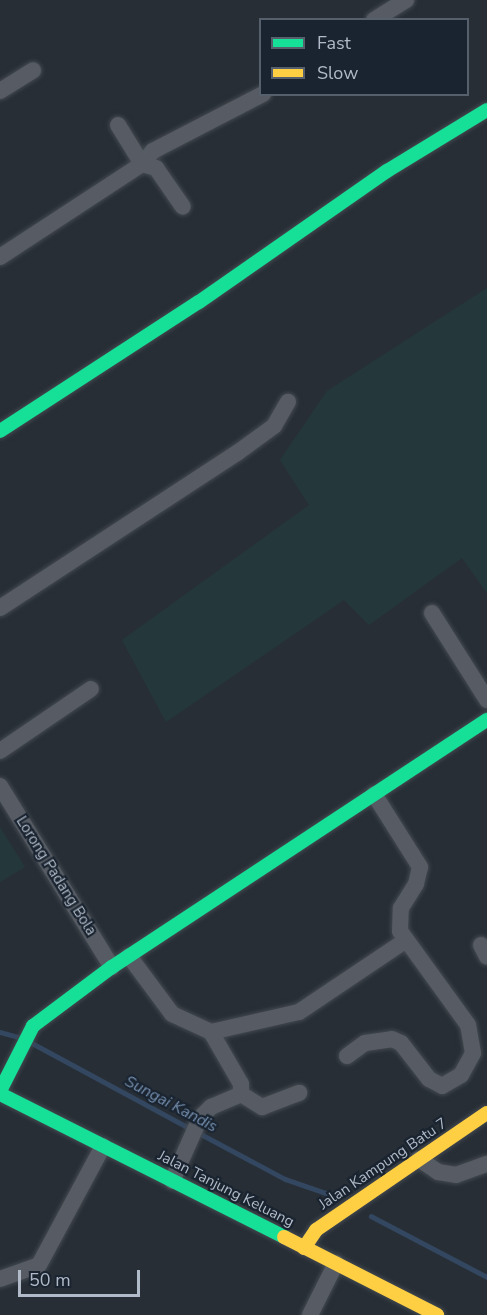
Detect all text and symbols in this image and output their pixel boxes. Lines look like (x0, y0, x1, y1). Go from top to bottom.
legend (259, 18, 469, 96)
text: Fast (317, 31, 351, 55)
text: Slow (317, 61, 358, 85)
street label: Lorong Padang Bola (12, 813, 100, 939)
water label: Sungai Kandis (122, 1072, 220, 1136)
street label: Jalan Kampung Batu 7 (316, 1114, 450, 1214)
street label: Jalan Tanjung Keluang (155, 1147, 297, 1231)
scale bar (21, 1258, 142, 1296)
text: 50 m (29, 1268, 71, 1292)

